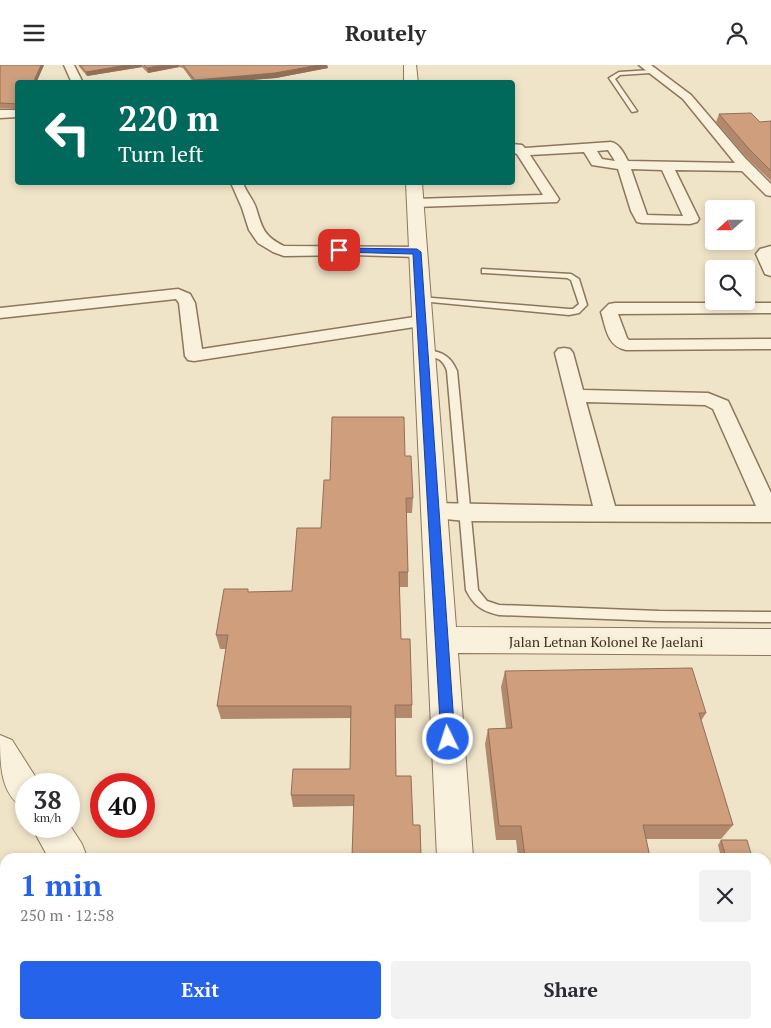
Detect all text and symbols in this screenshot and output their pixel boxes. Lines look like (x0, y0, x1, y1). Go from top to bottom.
text: Routely (345, 18, 426, 47)
icon: menu (20, 19, 48, 47)
icon: person (723, 19, 751, 47)
text: 220 m (118, 95, 219, 141)
icon: left (35, 100, 100, 165)
text: Turn left (118, 139, 204, 168)
north arrow (705, 200, 755, 250)
map controls (705, 200, 755, 310)
pin (318, 229, 360, 271)
icon: arrive (325, 236, 353, 264)
button: search (705, 260, 755, 310)
street label: Jalan Letnan Kolonel Re Jaelani (509, 632, 703, 651)
position arrow (421, 712, 473, 764)
speed limit sign: 40 (90, 773, 155, 838)
text: 38 (33, 783, 62, 816)
text: km/h (34, 810, 61, 825)
text: 1 min (20, 865, 102, 905)
button: close (699, 870, 751, 922)
text: 250 m · 12:58 (20, 904, 114, 926)
button: Exit (20, 961, 381, 1019)
button: Share (391, 961, 751, 1019)

